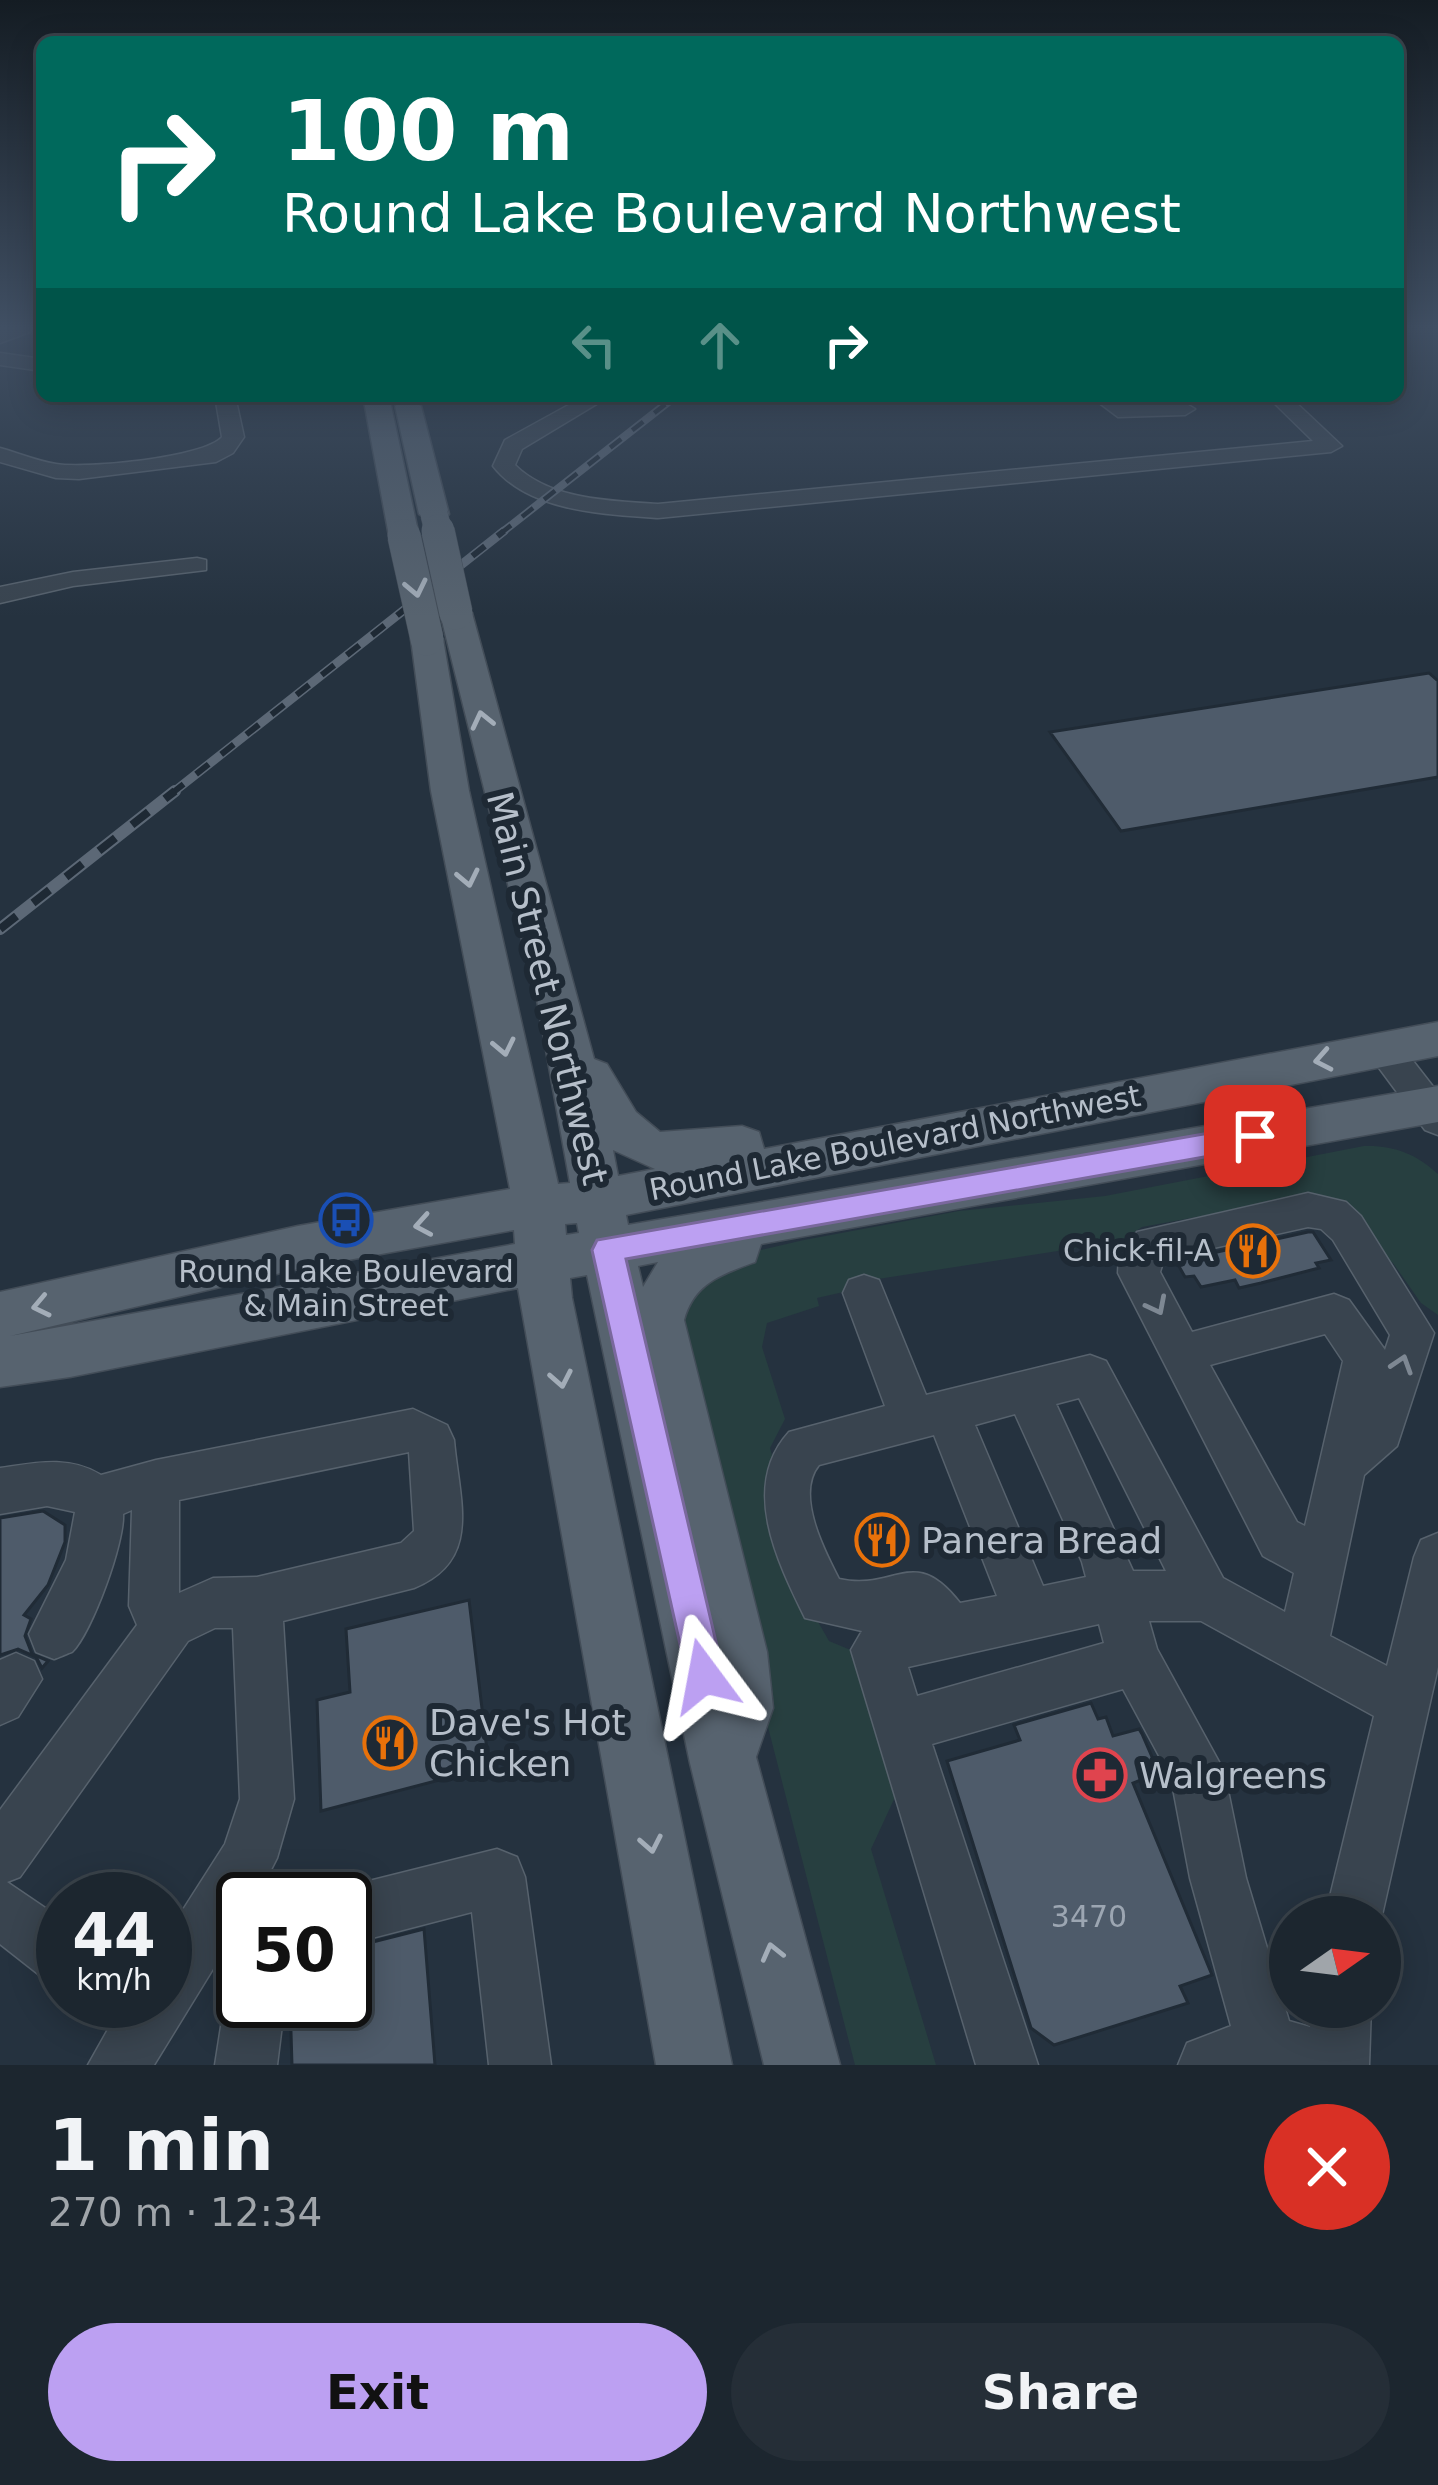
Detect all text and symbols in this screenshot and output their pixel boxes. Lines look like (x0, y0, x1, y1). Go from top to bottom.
text: 100 m (282, 82, 574, 180)
icon: right (84, 84, 240, 240)
text: Round Lake Boulevard Northwest (282, 182, 1181, 245)
icon: left (561, 312, 627, 378)
icon: ahead (687, 312, 753, 378)
icon: right (813, 312, 879, 378)
one-way arrow (402, 577, 427, 597)
one-way arrow (471, 710, 496, 731)
street label: Main Street Northwest (479, 787, 616, 1189)
one-way arrow (454, 868, 480, 888)
one-way arrow (491, 1037, 516, 1057)
one-way arrow (1313, 1046, 1333, 1072)
street label: Round Lake Boulevard Northwest (646, 1078, 1144, 1207)
pin (1204, 1085, 1306, 1187)
icon: arrive (1222, 1103, 1288, 1169)
bus stop icon: Round Lake Boulevard & Main Street (318, 1192, 374, 1248)
one-way arrow (413, 1212, 433, 1237)
restaurant icon: Chick-fil-A (1225, 1223, 1281, 1279)
place label: Chick-fil-A (1063, 1233, 1214, 1268)
place label: Round Lake Boulevard & Main Street (178, 1254, 514, 1323)
one-way arrow (32, 1292, 52, 1318)
one-way arrow (1142, 1294, 1165, 1316)
one-way arrow (1388, 1354, 1413, 1375)
one-way arrow (547, 1368, 573, 1388)
restaurant icon: Panera Bread (854, 1512, 910, 1568)
place label: Panera Bread (921, 1520, 1162, 1561)
position arrow (641, 1613, 767, 1739)
place label: Dave's Hot Chicken (429, 1702, 626, 1784)
restaurant icon: Dave's Hot Chicken (362, 1715, 418, 1771)
pharmacy icon: Walgreens (1072, 1747, 1128, 1803)
place label: Walgreens (1139, 1755, 1327, 1796)
one-way arrow (637, 1834, 663, 1854)
speed limit sign: 50 (216, 1872, 372, 2028)
north arrow (1269, 1896, 1401, 2028)
map controls (1269, 1896, 1401, 2028)
house number: 3470 (1051, 1899, 1127, 1934)
text: 44 (72, 1900, 156, 1970)
one-way arrow (762, 1942, 787, 1962)
text: km/h (76, 1962, 152, 1997)
text: 1 min (48, 2103, 274, 2187)
button: close (1264, 2104, 1390, 2230)
text: 270 m · 12:34 (48, 2190, 322, 2235)
button: Exit (48, 2323, 707, 2461)
button: Share (731, 2323, 1390, 2461)

